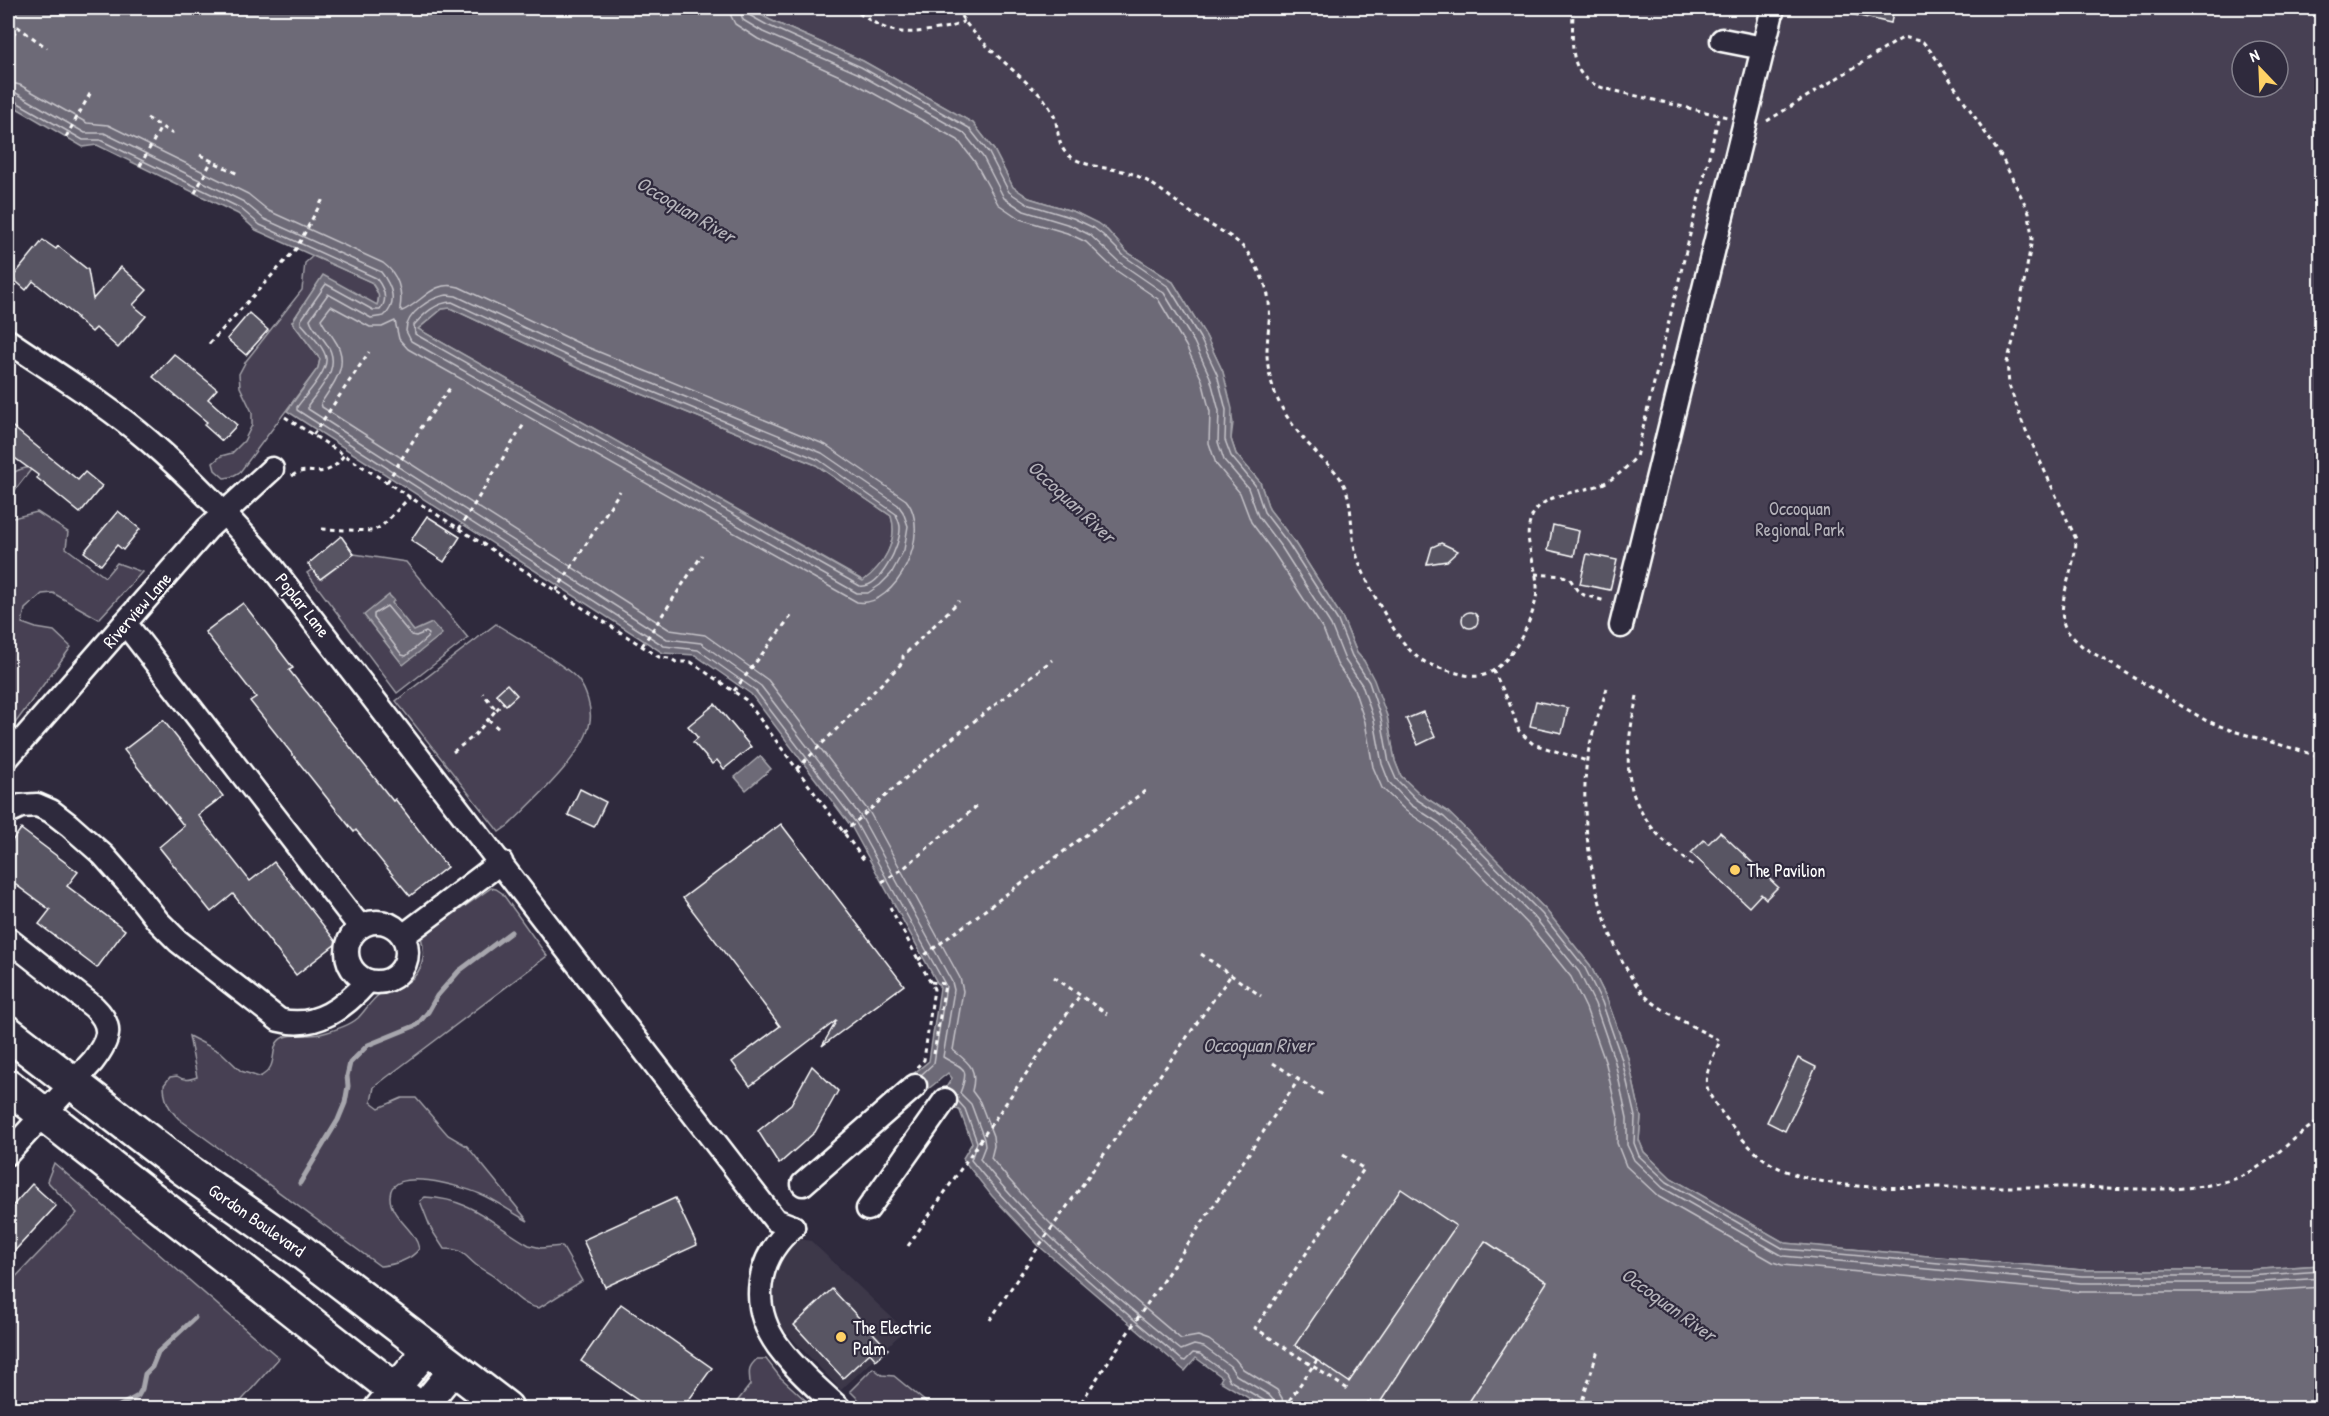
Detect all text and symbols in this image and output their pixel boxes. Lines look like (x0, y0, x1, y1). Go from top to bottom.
north arrow (2230, 39, 2290, 99)
text: N (2246, 43, 2263, 67)
water label: Occoquan River (631, 169, 742, 251)
water label: Occoquan River (1022, 453, 1123, 551)
park label: Occoquan Regional Park (1756, 496, 1845, 542)
street label: Riverview Lane (97, 567, 177, 653)
street label: Poplar Lane (270, 568, 336, 642)
place label: The Pavilion (1747, 858, 1825, 883)
marker: The Pavilion (1728, 863, 1742, 877)
water label: Occoquan River (1203, 1031, 1316, 1059)
street label: Gordon Boulevard (203, 1177, 311, 1263)
water label: Occoquan River (1616, 1261, 1724, 1350)
place label: The Electric Palm (853, 1315, 931, 1361)
marker: The Electric Palm (834, 1330, 848, 1344)

